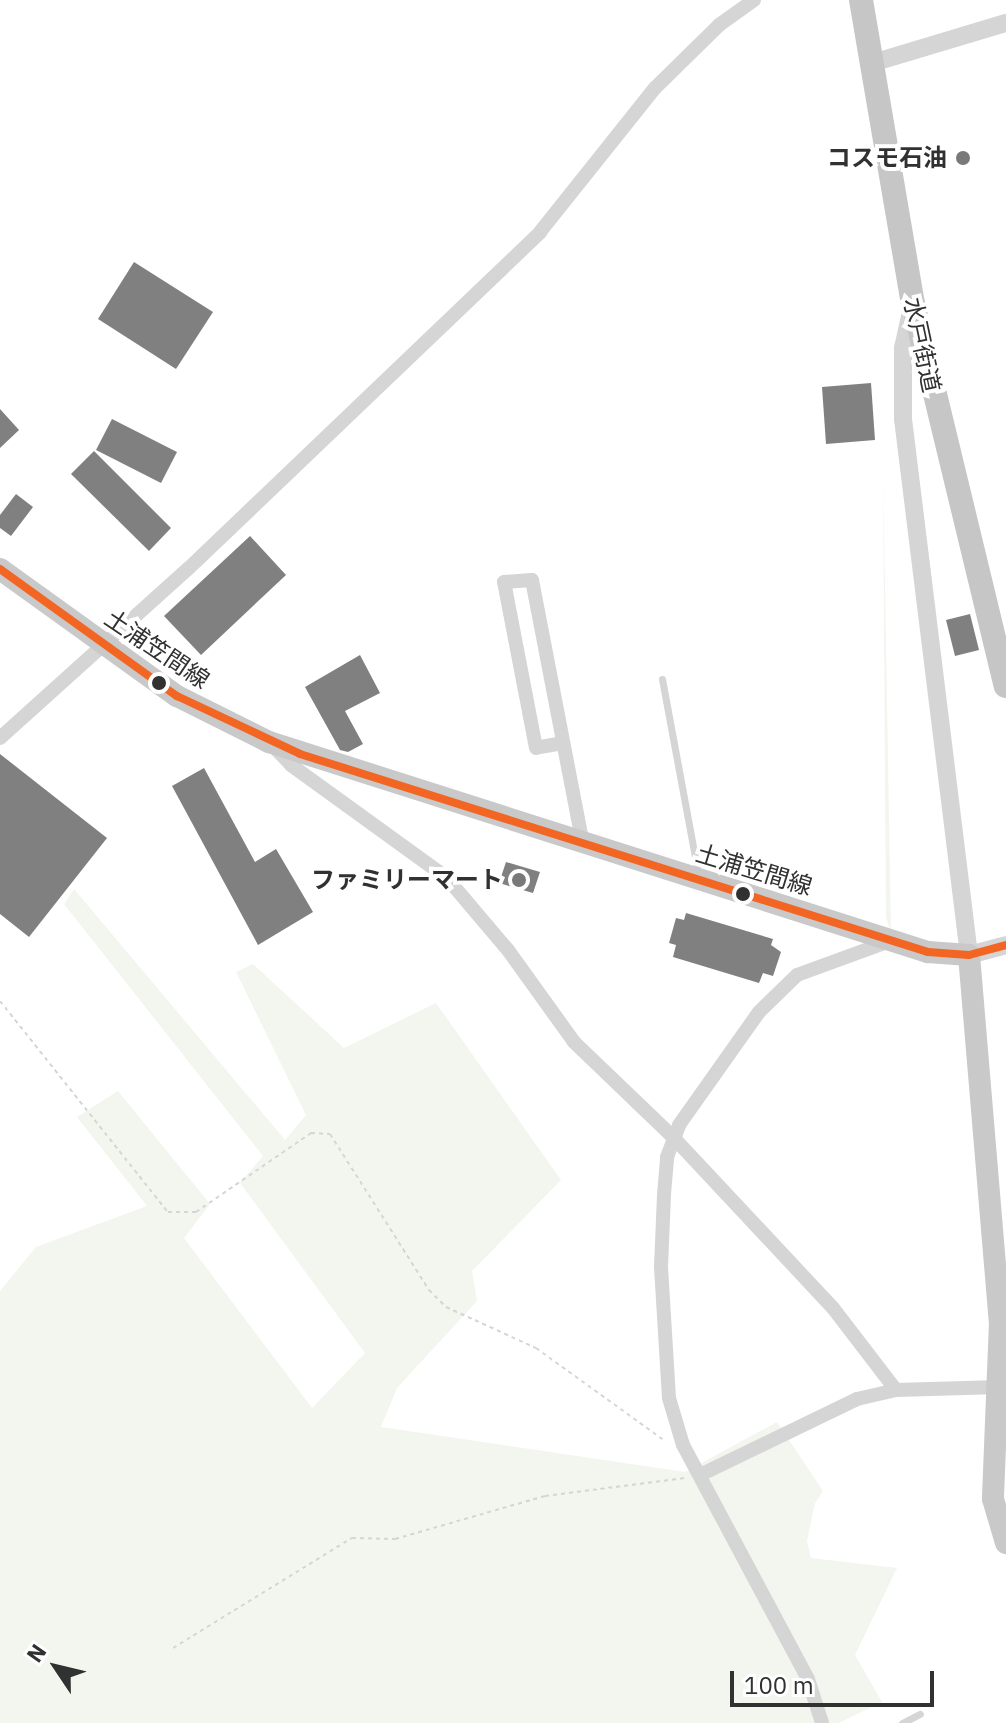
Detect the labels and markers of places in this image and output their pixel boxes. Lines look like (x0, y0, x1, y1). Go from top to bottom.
place label: コスモ石油 (827, 144, 947, 172)
marker: コスモ石油 (954, 149, 972, 167)
unlabelled marker (151, 675, 167, 691)
place label: ファミリーマート (311, 866, 503, 894)
marker: ファミリーマート (510, 871, 528, 889)
unlabelled marker (735, 886, 751, 902)

